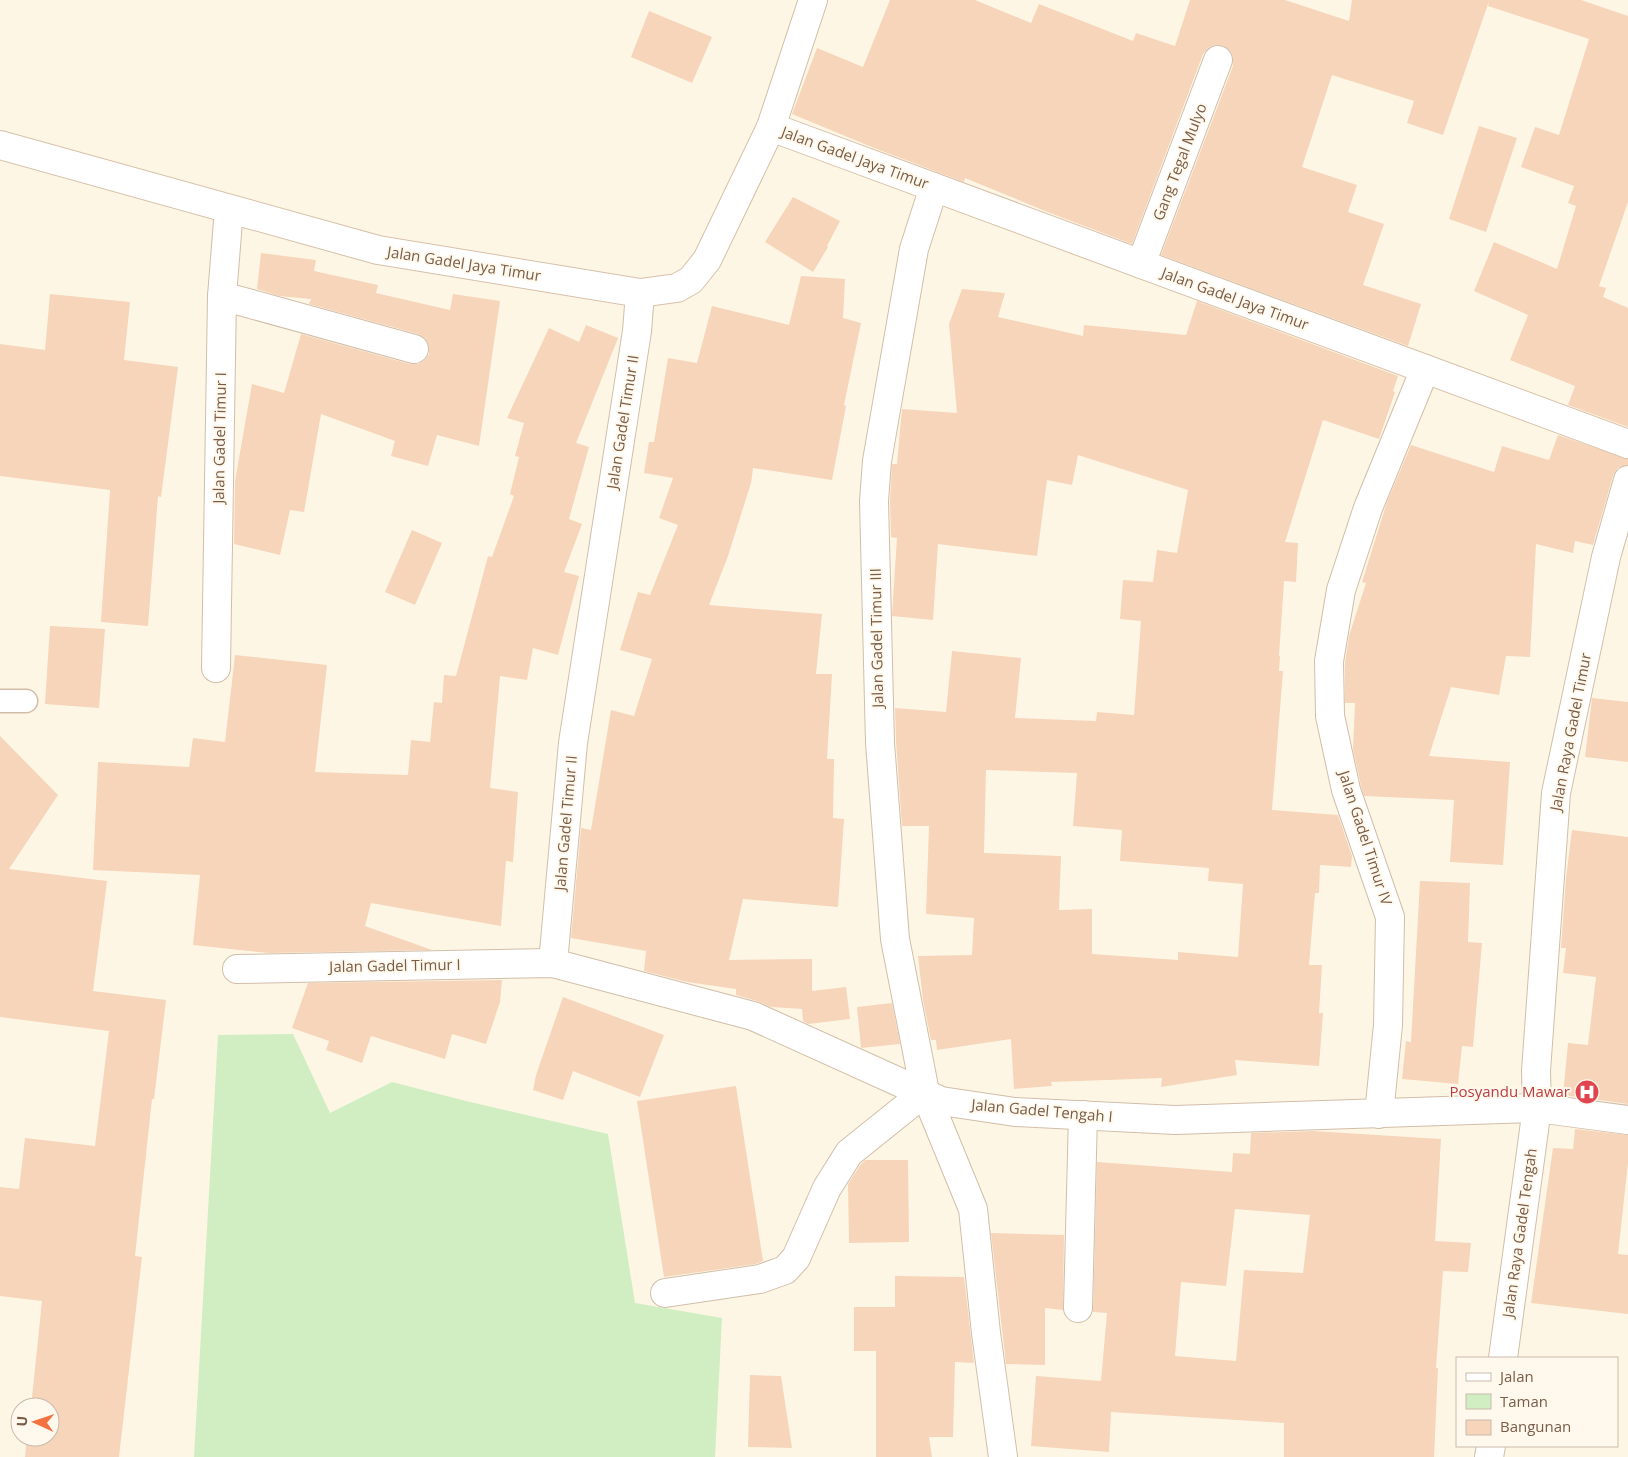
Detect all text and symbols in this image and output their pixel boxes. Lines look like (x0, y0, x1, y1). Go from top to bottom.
street label: Gang Tegal Mulyo (1147, 100, 1211, 223)
street label: Jalan Gadel Jaya Timur (777, 120, 932, 193)
street label: Jalan Gadel Jaya Timur (384, 241, 543, 285)
street label: Jalan Gadel Jaya Timur (1157, 261, 1312, 334)
street label: Jalan Gadel Timur II (601, 353, 642, 492)
street label: Jalan Gadel Timur I (208, 372, 230, 506)
street label: Jalan Gadel Timur III (865, 568, 887, 710)
street label: Jalan Raya Gadel Timur (1544, 651, 1595, 815)
street label: Jalan Gadel Timur II (549, 754, 581, 893)
street label: Jalan Gadel Timur IV (1334, 766, 1397, 908)
street label: Jalan Gadel Timur I (327, 954, 461, 976)
hospital icon: Posyandu Mawar (1574, 1079, 1600, 1105)
place label: Posyandu Mawar (1450, 1081, 1570, 1101)
street label: Jalan Gadel Tengah I (969, 1094, 1114, 1126)
street label: Jalan Raya Gadel Tengah (1497, 1147, 1541, 1321)
legend (1456, 1357, 1618, 1447)
text: Jalan (1498, 1366, 1534, 1386)
text: Taman (1500, 1391, 1548, 1411)
north arrow (10, 1397, 60, 1447)
text: U (12, 1416, 31, 1427)
text: Bangunan (1500, 1416, 1571, 1436)

